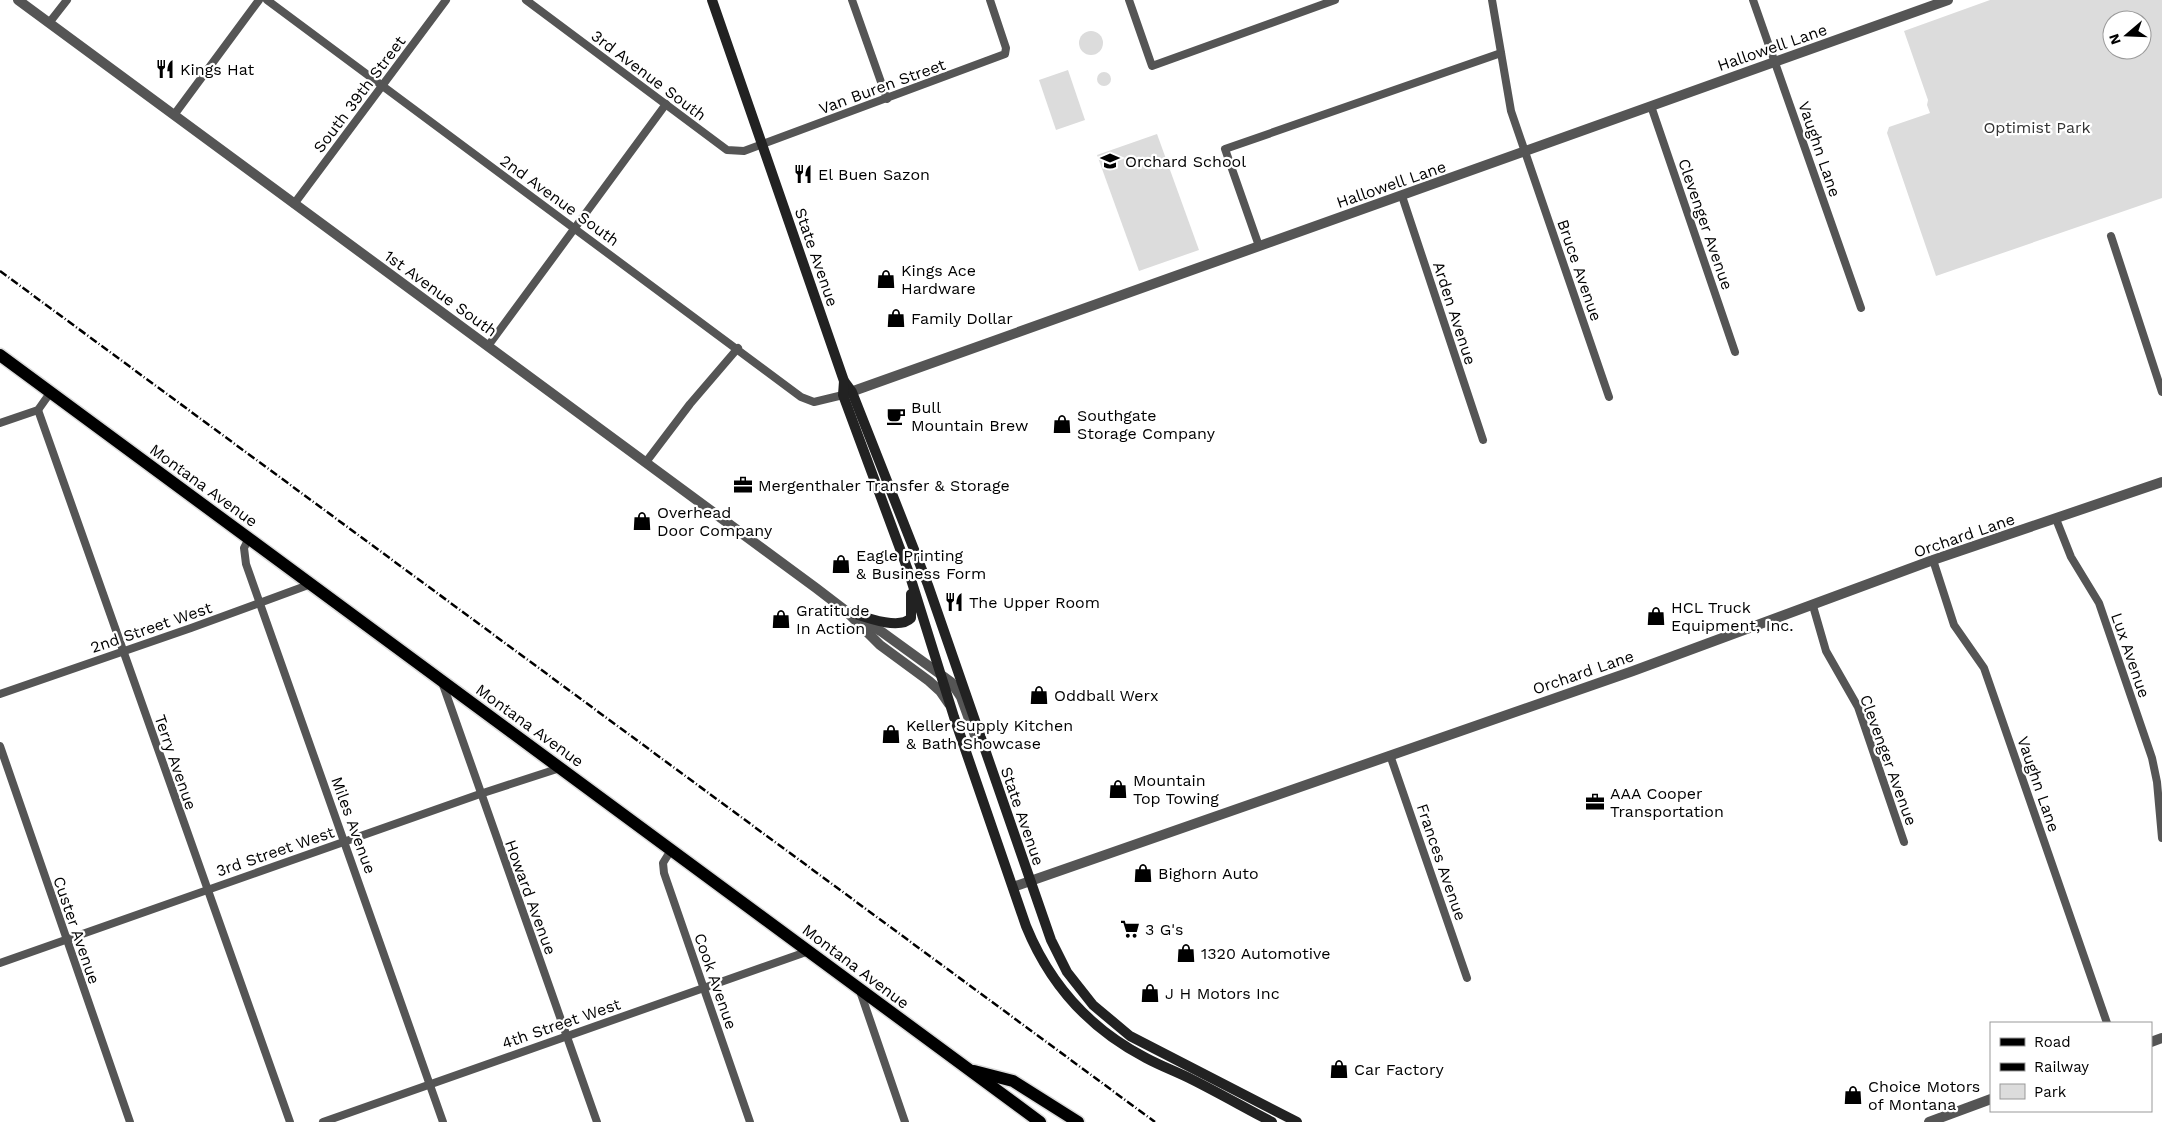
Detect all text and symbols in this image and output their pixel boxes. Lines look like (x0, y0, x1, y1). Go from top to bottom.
north arrow (2102, 10, 2152, 60)
street label: Hallowell Lane (1715, 20, 1829, 75)
street label: 3rd Avenue South (588, 26, 710, 125)
street label: South 39th Street (309, 32, 410, 156)
text: N (2105, 32, 2124, 47)
street label: Van Buren Street (816, 55, 948, 118)
restaurant icon: Kings Hat (154, 58, 176, 80)
place label: Kings Hat (180, 60, 254, 79)
street label: Vaughn Lane (1794, 99, 1845, 199)
park label: Optimist Park (1983, 118, 2091, 137)
school or university icon: Orchard School (1099, 150, 1121, 172)
street label: 2nd Avenue South (496, 151, 623, 250)
place label: Orchard School (1125, 152, 1246, 171)
street label: Clevenger Avenue (1674, 156, 1737, 292)
street label: Hallowell Lane (1334, 157, 1448, 212)
restaurant icon: El Buen Sazon (792, 163, 814, 185)
place label: El Buen Sazon (818, 165, 930, 184)
street label: State Avenue (791, 205, 842, 309)
street label: Bruce Avenue (1553, 217, 1606, 324)
street label: 1st Avenue South (381, 246, 501, 341)
street label: Arden Avenue (1429, 259, 1480, 367)
place label: Kings Ace Hardware (901, 261, 976, 298)
shop icon: Kings Ace Hardware (875, 268, 897, 290)
shop icon: Family Dollar (885, 307, 907, 329)
place label: Family Dollar (911, 309, 1013, 328)
place label: Bull Mountain Brew (911, 398, 1028, 435)
cafe icon: Bull Mountain Brew (885, 405, 907, 427)
place label: Southgate Storage Company (1077, 406, 1216, 443)
shop icon: Southgate Storage Company (1051, 413, 1073, 435)
street label: Montana Avenue (146, 440, 261, 531)
office icon: Mergenthaler Transfer & Storage (732, 474, 754, 496)
place label: Mergenthaler Transfer & Storage (758, 476, 1010, 495)
place label: Overhead Door Company (657, 503, 773, 540)
street label: Orchard Lane (1911, 509, 2017, 562)
shop icon: Overhead Door Company (631, 510, 653, 532)
place label: Eagle Printing & Business Form (856, 546, 986, 583)
shop icon: Eagle Printing & Business Form (830, 553, 852, 575)
restaurant icon: The Upper Room (943, 591, 965, 613)
place label: The Upper Room (969, 593, 1100, 612)
street label: 2nd Street West (88, 598, 215, 657)
place label: HCL Truck Equipment, Inc. (1671, 598, 1794, 635)
place label: Gratitude In Action (796, 601, 869, 638)
shop icon: HCL Truck Equipment, Inc. (1645, 605, 1667, 627)
shop icon: Gratitude In Action (770, 608, 792, 630)
street label: Lux Avenue (2107, 610, 2154, 700)
street label: Orchard Lane (1530, 646, 1636, 699)
street label: Montana Avenue (472, 680, 587, 771)
shop icon: Oddball Werx (1028, 684, 1050, 706)
place label: Oddball Werx (1054, 686, 1159, 705)
street label: Clevenger Avenue (1856, 692, 1921, 828)
street label: Terry Avenue (150, 712, 201, 812)
place label: Keller Supply Kitchen & Bath Showcase (906, 716, 1073, 753)
shop icon: Keller Supply Kitchen & Bath Showcase (880, 723, 902, 745)
street label: Vaughn Lane (2013, 734, 2064, 834)
street label: State Avenue (997, 764, 1048, 868)
place label: Mountain Top Towing (1133, 771, 1219, 808)
street label: Miles Avenue (327, 774, 380, 876)
shop icon: Mountain Top Towing (1107, 778, 1129, 800)
place label: AAA Cooper Transportation (1610, 784, 1724, 821)
office icon: AAA Cooper Transportation (1584, 791, 1606, 813)
street label: Frances Avenue (1413, 801, 1470, 923)
street label: 3rd Street West (214, 822, 337, 881)
street label: Howard Avenue (501, 837, 560, 957)
shop icon: Bighorn Auto (1132, 862, 1154, 884)
place label: Bighorn Auto (1158, 864, 1259, 883)
street label: Custer Avenue (49, 874, 104, 987)
supermarket icon: 3 G's (1119, 918, 1141, 940)
street label: Montana Avenue (799, 920, 913, 1013)
place label: 3 G's (1145, 920, 1183, 939)
street label: Cook Avenue (690, 931, 741, 1032)
shop icon: 1320 Automotive (1175, 942, 1197, 964)
place label: 1320 Automotive (1201, 944, 1330, 963)
shop icon: J H Motors Inc (1139, 982, 1161, 1004)
place label: J H Motors Inc (1165, 984, 1280, 1003)
street label: 4th Street West (499, 994, 623, 1053)
legend (1990, 1022, 2152, 1112)
text: Road (2034, 1033, 2071, 1051)
shop icon: Car Factory (1328, 1058, 1350, 1080)
text: Railway (2034, 1058, 2089, 1076)
place label: Car Factory (1354, 1060, 1444, 1079)
place label: Choice Motors of Montana (1868, 1077, 1980, 1114)
text: Park (2034, 1083, 2067, 1101)
shop icon: Choice Motors of Montana (1842, 1084, 1864, 1106)

